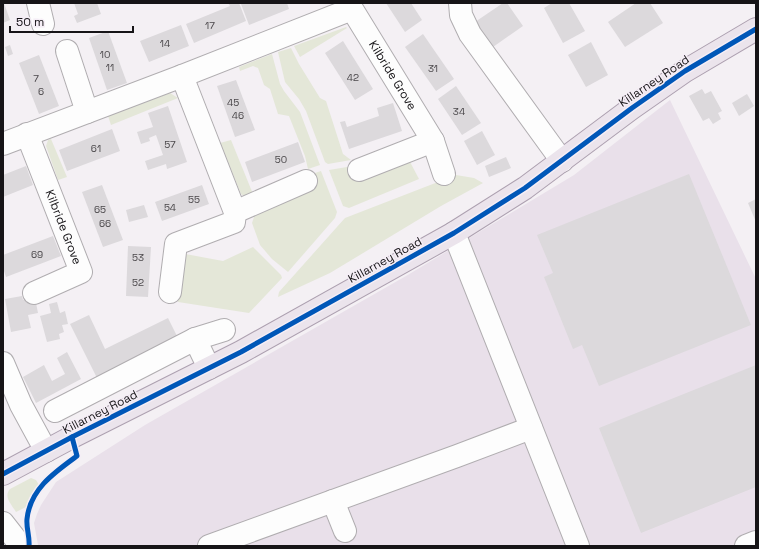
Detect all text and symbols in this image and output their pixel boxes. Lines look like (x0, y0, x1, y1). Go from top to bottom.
scale bar (10, 8, 133, 34)
text: 50 m (16, 14, 44, 30)
house number: 17 (205, 19, 215, 32)
house number: 14 (160, 37, 170, 50)
street label: Kilbride Grove (365, 37, 420, 113)
house number: 10 (100, 48, 110, 61)
street label: Killarney Road (616, 51, 692, 111)
house number: 11 (106, 61, 114, 74)
house number: 31 (428, 62, 438, 75)
house number: 42 (347, 71, 359, 84)
house number: 7 (33, 72, 39, 85)
house number: 6 (38, 85, 44, 98)
house number: 45 (227, 96, 239, 109)
house number: 34 (453, 105, 465, 118)
house number: 46 (232, 109, 244, 122)
house number: 57 (164, 138, 176, 151)
house number: 61 (91, 142, 101, 155)
house number: 50 (275, 153, 287, 166)
street label: Kilbride Grove (42, 187, 85, 267)
house number: 55 (188, 193, 200, 206)
house number: 54 (164, 201, 176, 214)
house number: 65 (94, 203, 106, 216)
house number: 66 (99, 217, 111, 230)
street label: Killarney Road (345, 233, 425, 287)
house number: 69 (31, 248, 43, 261)
house number: 53 (132, 251, 144, 264)
house number: 52 (132, 276, 144, 289)
street label: Killarney Road (60, 386, 140, 438)

